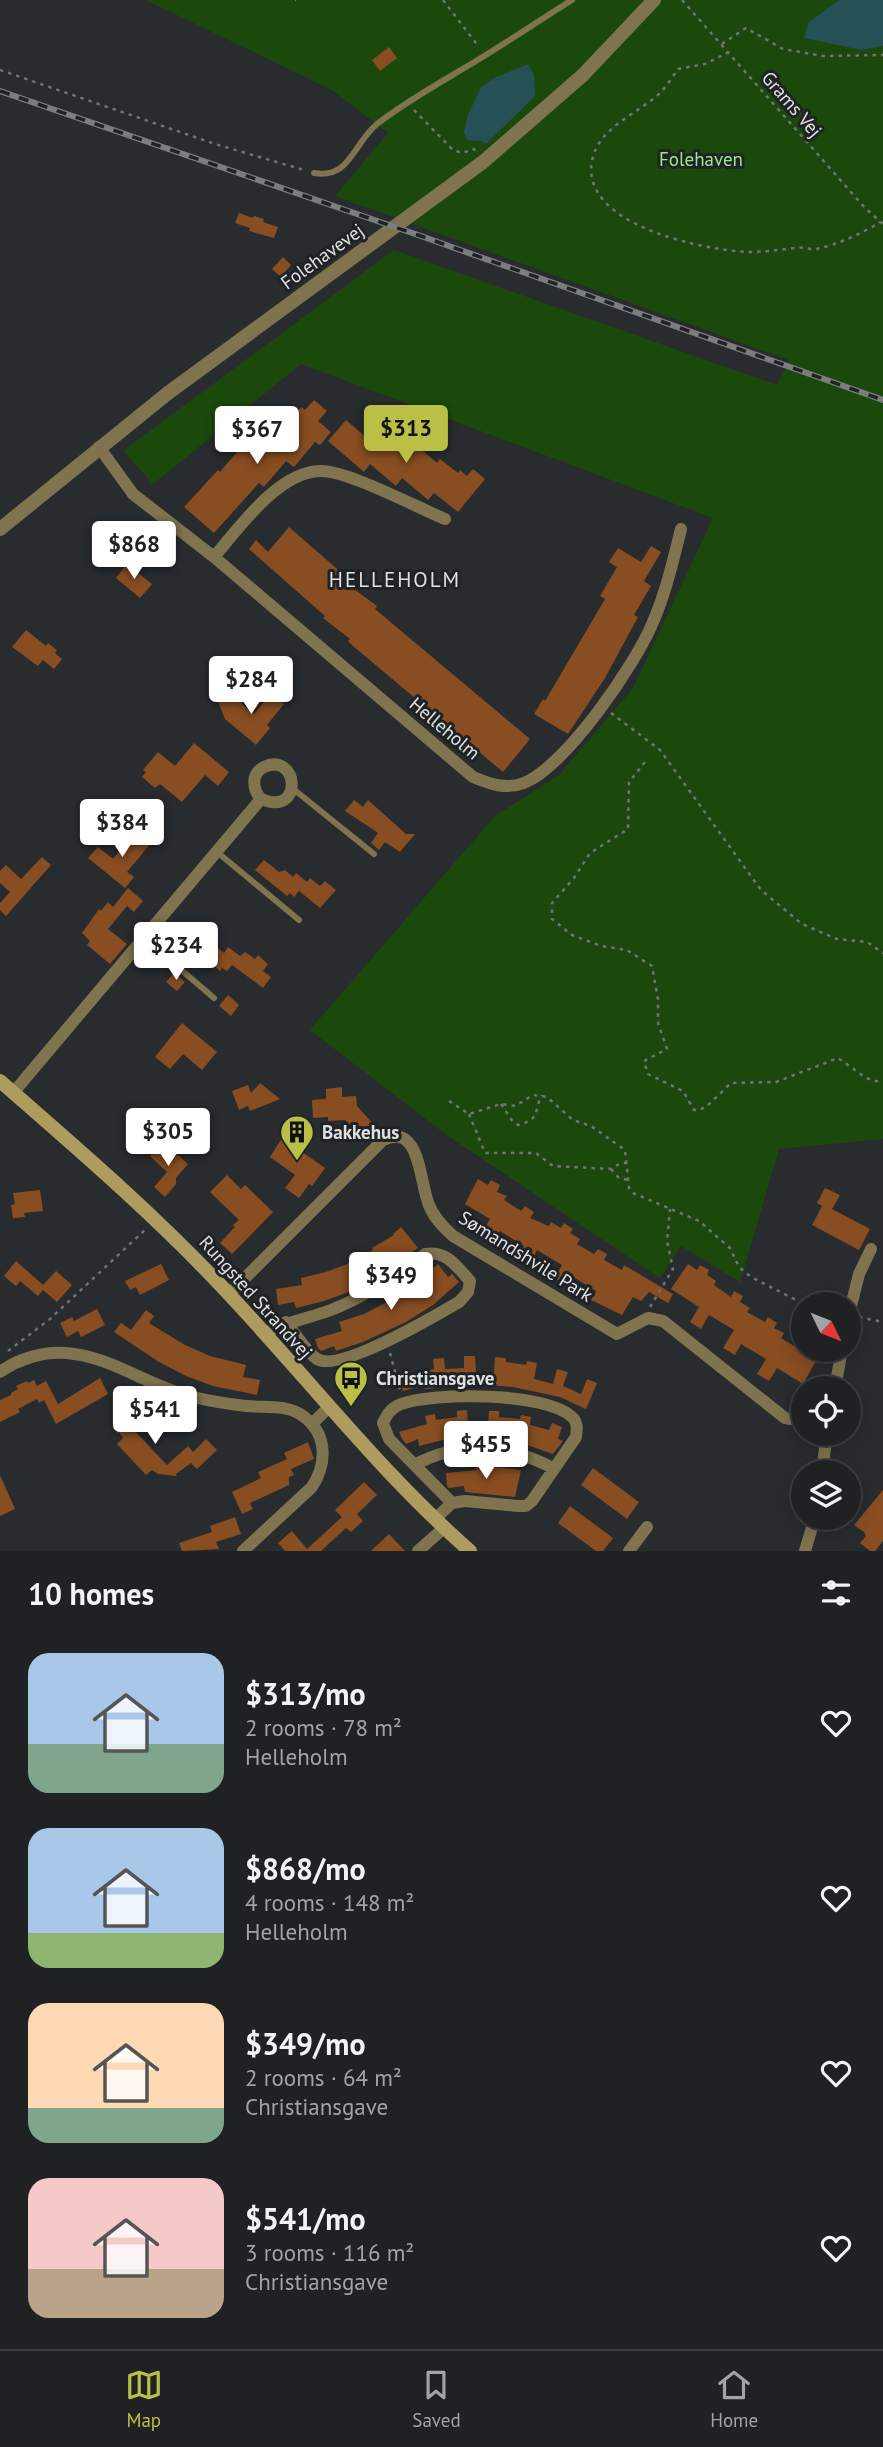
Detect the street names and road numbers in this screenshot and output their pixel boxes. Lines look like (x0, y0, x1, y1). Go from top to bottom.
street label: Grams Vej (757, 66, 827, 142)
street label: Folehavevej (276, 218, 368, 294)
street label: Helleholm (405, 692, 485, 764)
street label: Sømandshvile Park (455, 1205, 597, 1307)
street label: Rungsted Strandvej (194, 1230, 318, 1364)

